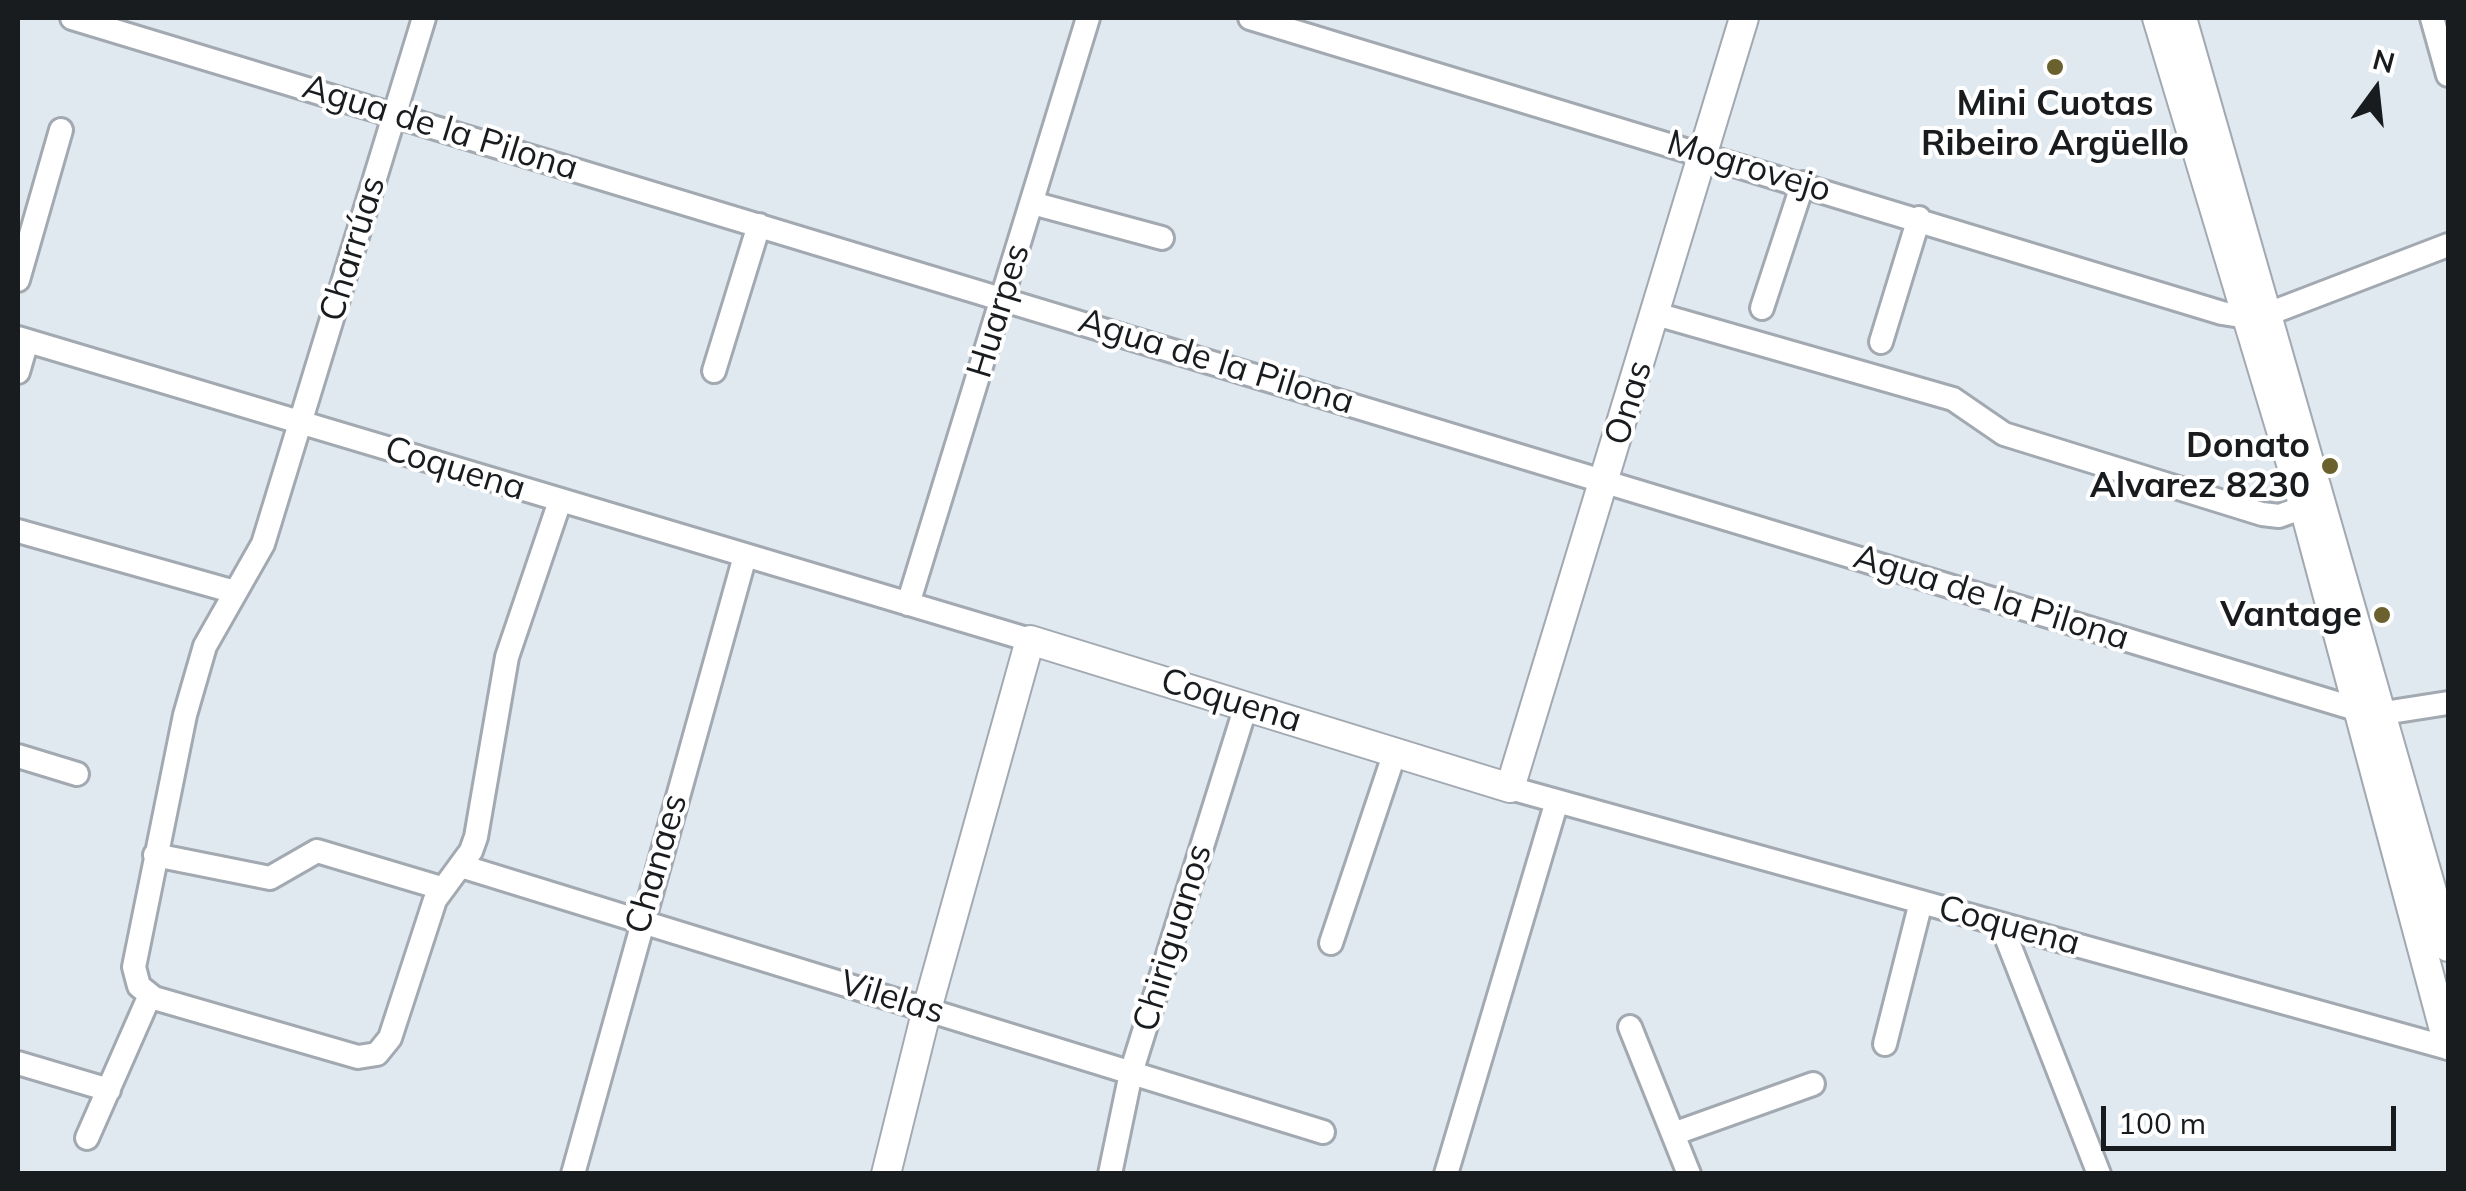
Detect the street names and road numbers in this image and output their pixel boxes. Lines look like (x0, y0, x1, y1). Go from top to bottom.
street label: Agua de la Pilona (297, 66, 583, 190)
street label: Mogrovejo (1662, 122, 1836, 212)
street label: Charrúas (311, 171, 395, 327)
street label: Huarpes (959, 239, 1039, 383)
street label: Agua de la Pilona (1073, 300, 1359, 424)
street label: Onas (1596, 356, 1662, 450)
street label: Coquena (380, 428, 530, 510)
street label: Agua de la Pilona (1848, 536, 2134, 660)
street label: Coquena (1156, 660, 1306, 742)
street label: Chanaes (617, 789, 697, 939)
street label: Chiriguanos (1125, 839, 1221, 1037)
street label: Coquena (1934, 887, 2084, 965)
street label: Vilelas (835, 962, 949, 1034)

